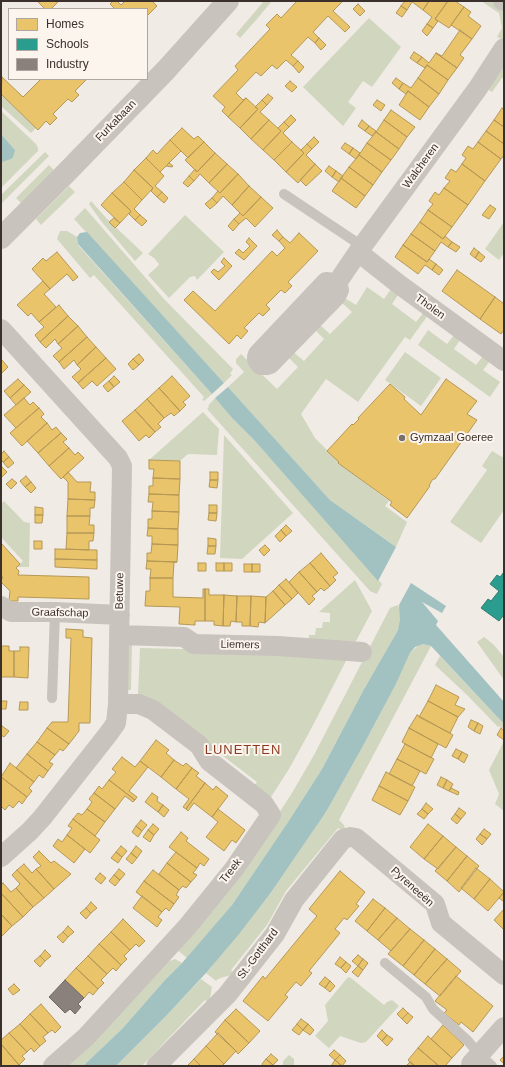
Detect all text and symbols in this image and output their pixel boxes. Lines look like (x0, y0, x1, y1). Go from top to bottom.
legend (8, 8, 148, 80)
text: Homes (46, 17, 84, 31)
text: Schools (46, 37, 89, 51)
text: Industry (46, 57, 89, 71)
street label: Furkabaan (93, 98, 139, 144)
street label: Walcheren (400, 141, 442, 191)
street label: Tholen (413, 292, 447, 322)
place label: Gymzaal Goeree (410, 431, 493, 445)
marker: Gymzaal Goeree (397, 433, 407, 443)
street label: Betuwe (113, 573, 127, 609)
street label: Graafschap (31, 606, 89, 620)
street label: Liemers (220, 638, 260, 652)
district label: LUNETTEN (205, 742, 281, 758)
street label: Treek (217, 856, 245, 886)
street label: Pyreneeën (388, 864, 436, 910)
street label: St.-Gotthard (235, 926, 281, 982)

